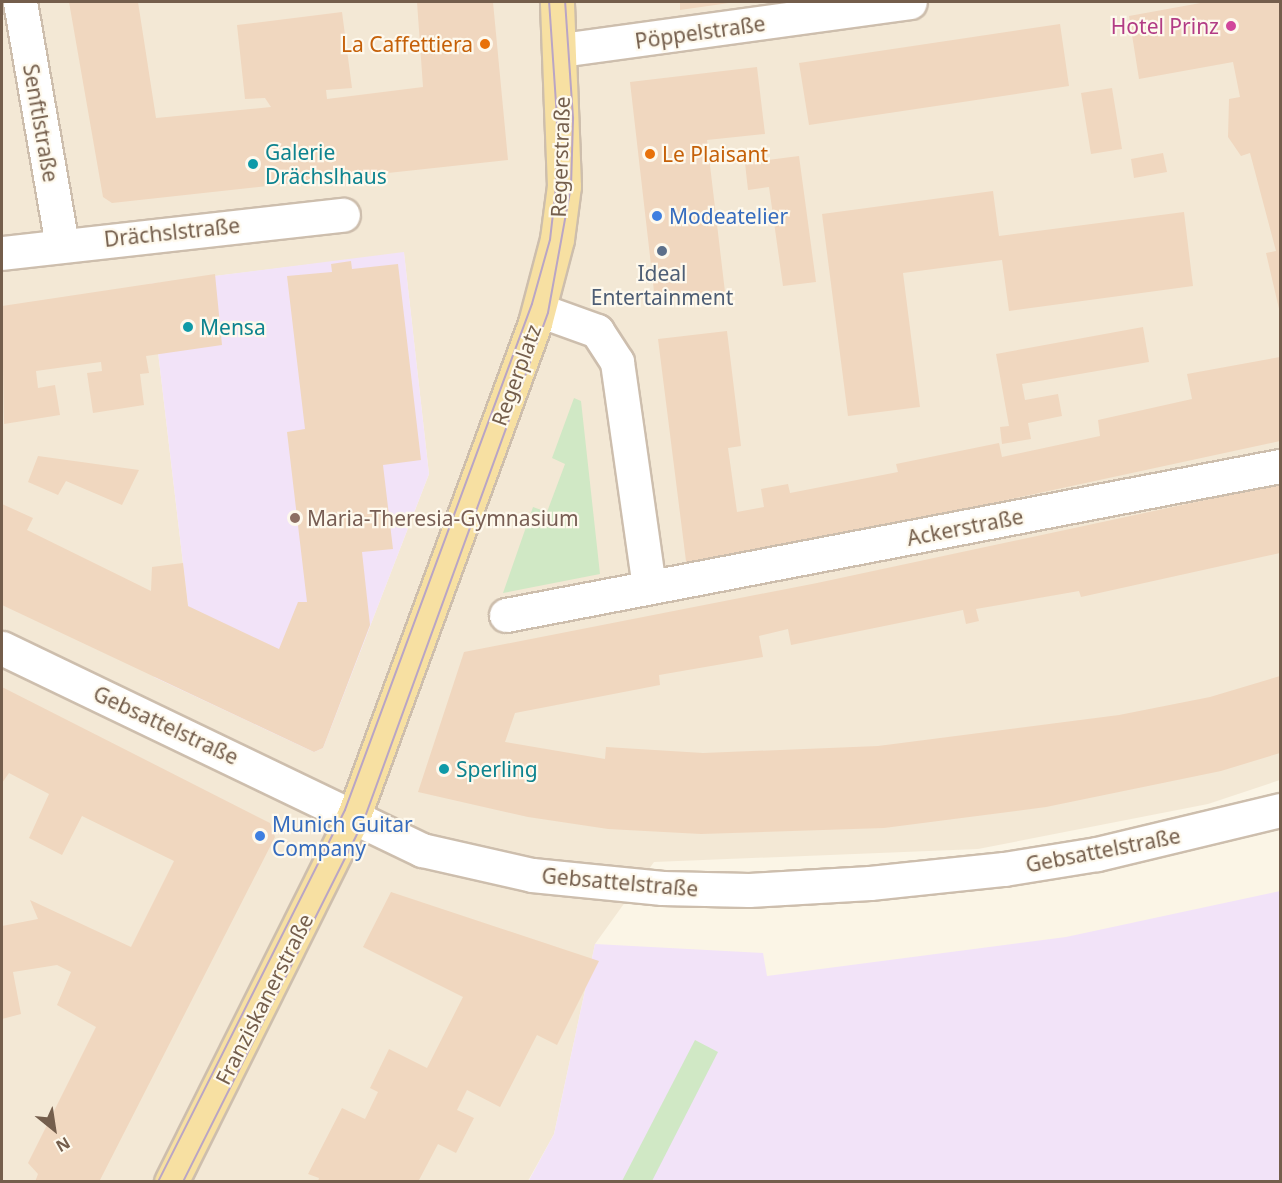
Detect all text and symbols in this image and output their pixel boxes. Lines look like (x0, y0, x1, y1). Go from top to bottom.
street label: Pöppelstraße (633, 10, 767, 54)
place label: Hotel Prinz (1111, 13, 1219, 39)
marker: Hotel Prinz (1224, 19, 1238, 33)
place label: La Caffettiera (341, 31, 473, 57)
marker: La Caffettiera (478, 37, 492, 51)
street label: Senftlstraße (18, 62, 64, 184)
street label: Regerstraße (545, 96, 575, 218)
place label: Galerie Drächslhaus (265, 139, 387, 189)
place label: Le Plaisant (662, 141, 768, 167)
marker: Le Plaisant (643, 147, 657, 161)
marker: Galerie Drächslhaus (246, 157, 260, 171)
place label: Modeatelier (669, 203, 788, 229)
marker: Modeatelier (650, 209, 664, 223)
street label: Drächslstraße (103, 212, 241, 252)
marker: Ideal Entertainment (655, 244, 669, 258)
place label: Ideal Entertainment (591, 260, 733, 310)
place label: Mensa (200, 314, 266, 340)
marker: Mensa (181, 320, 195, 334)
street label: Regerplatz (486, 321, 546, 429)
street label: Ackerstraße (905, 503, 1025, 551)
place label: Maria-Theresia-Gymnasium (307, 505, 579, 531)
marker: Maria-Theresia-Gymnasium (288, 511, 302, 525)
street label: Gebsattelstraße (89, 680, 243, 770)
place label: Sperling (456, 756, 538, 782)
marker: Sperling (437, 762, 451, 776)
place label: Munich Guitar Company (272, 811, 413, 861)
street label: Gebsattelstraße (1023, 823, 1183, 877)
marker: Munich Guitar Company (253, 829, 267, 843)
street label: Gebsattelstraße (541, 863, 699, 901)
street label: Franziskanerstraße (210, 909, 318, 1089)
north arrow (24, 1099, 84, 1159)
text: N (52, 1132, 74, 1157)

